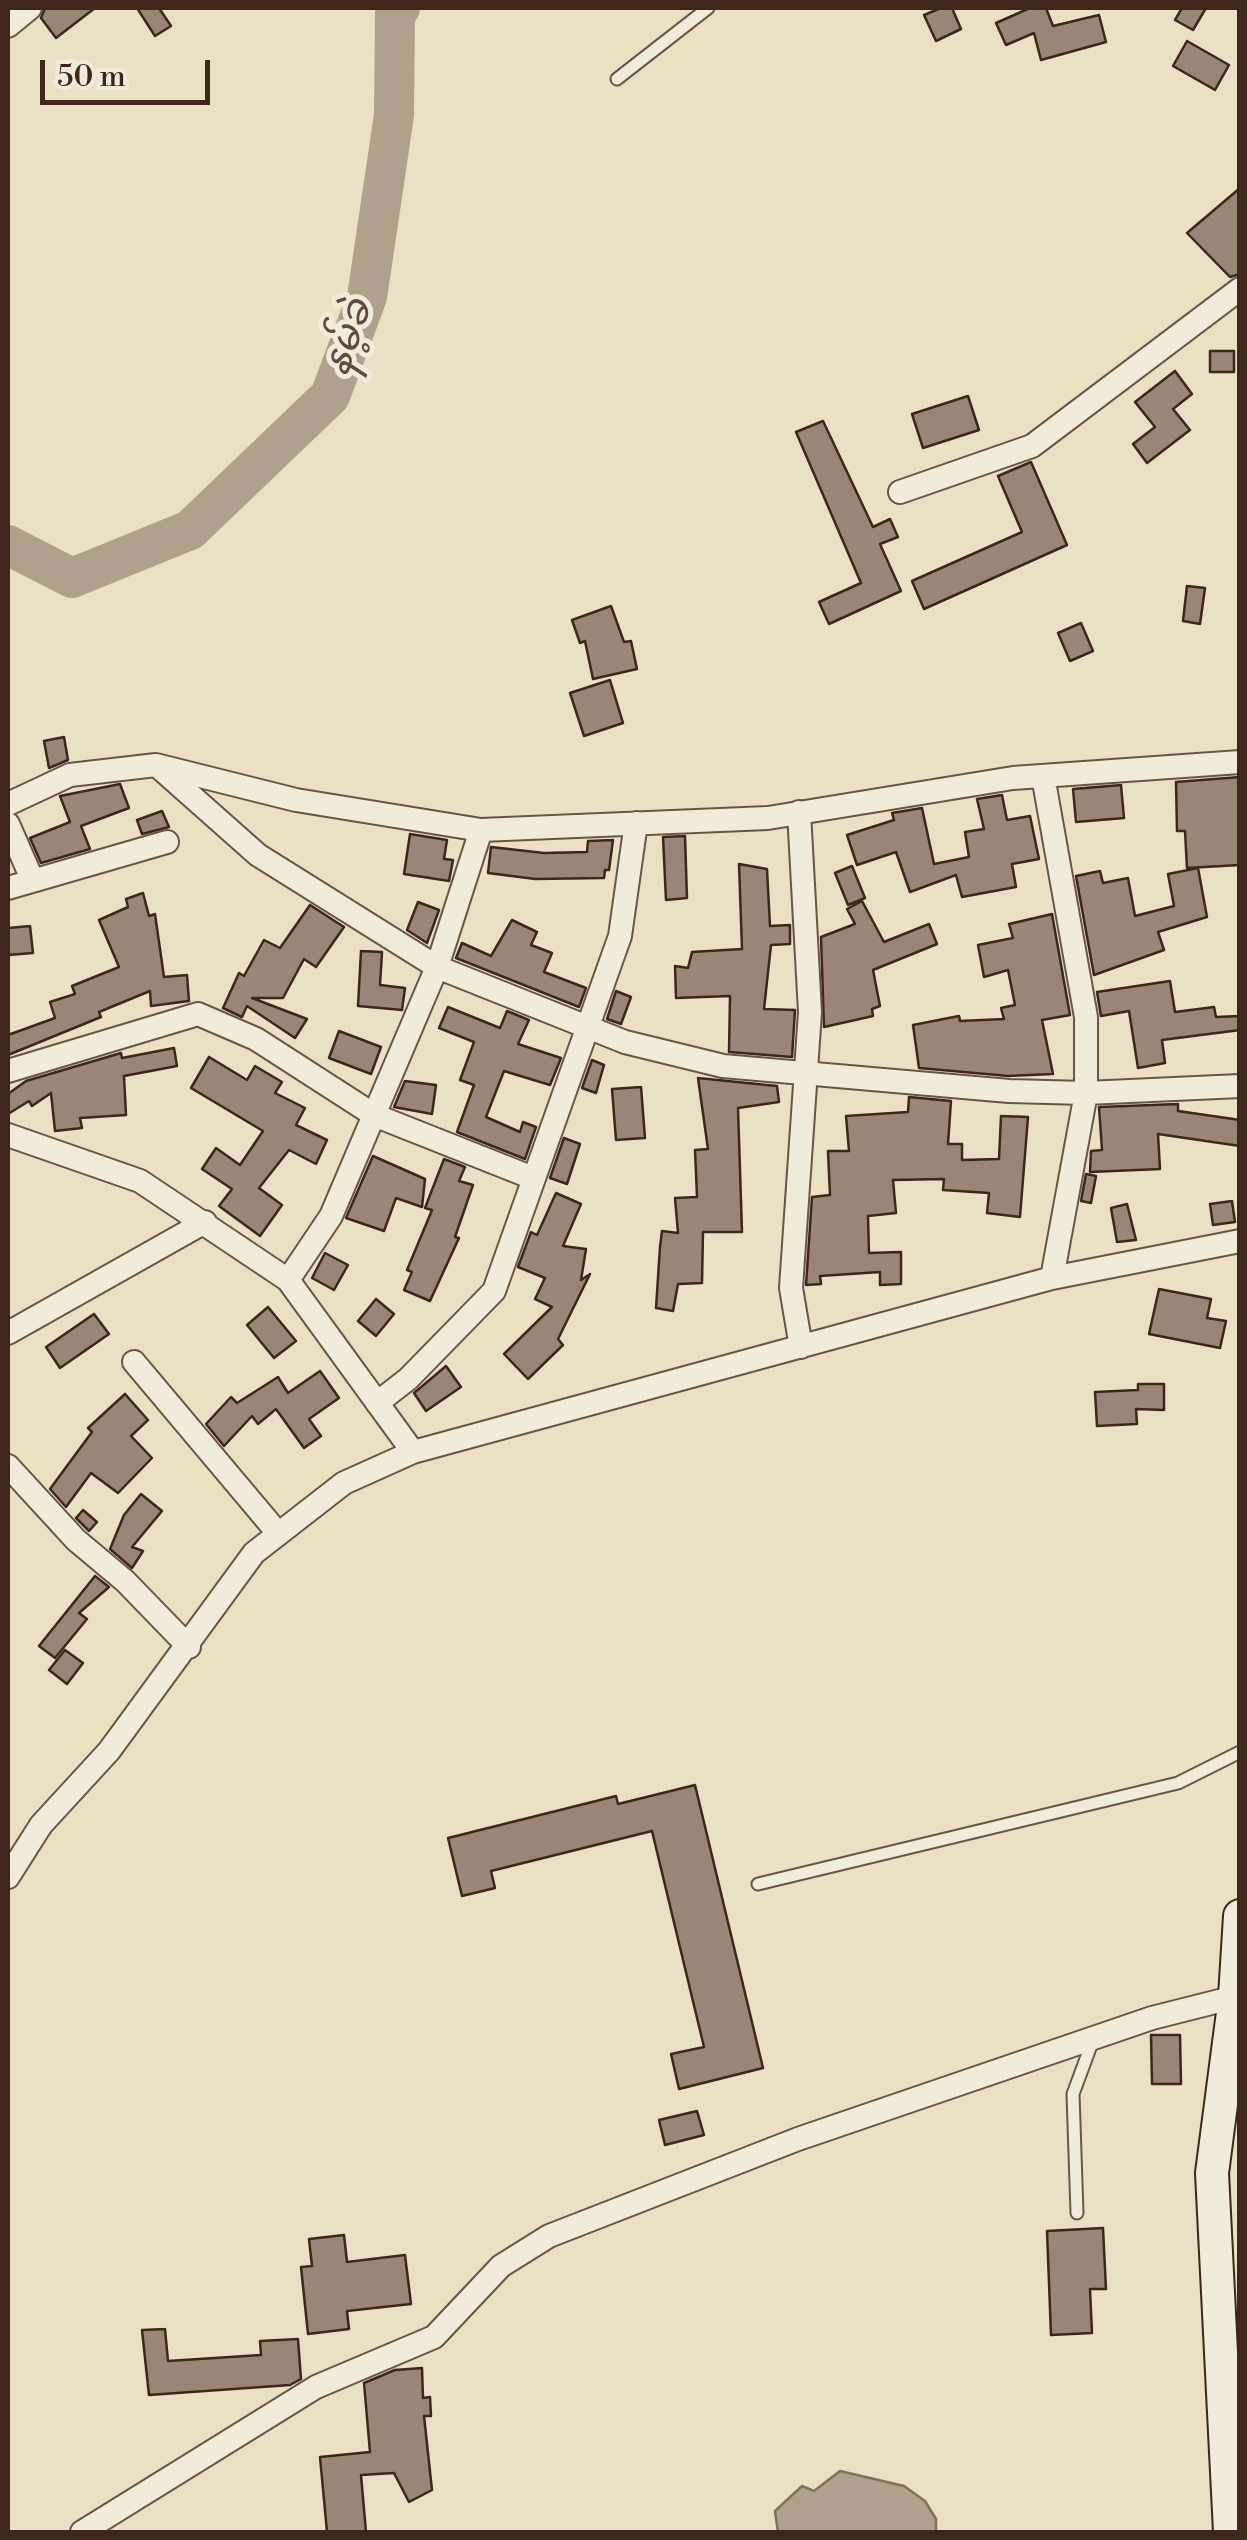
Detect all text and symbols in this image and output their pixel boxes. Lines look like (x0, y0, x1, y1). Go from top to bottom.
scale bar (45, 40, 215, 102)
text: 50 m (57, 58, 126, 96)
water label: နမ့်ခဲ (315, 294, 385, 382)

